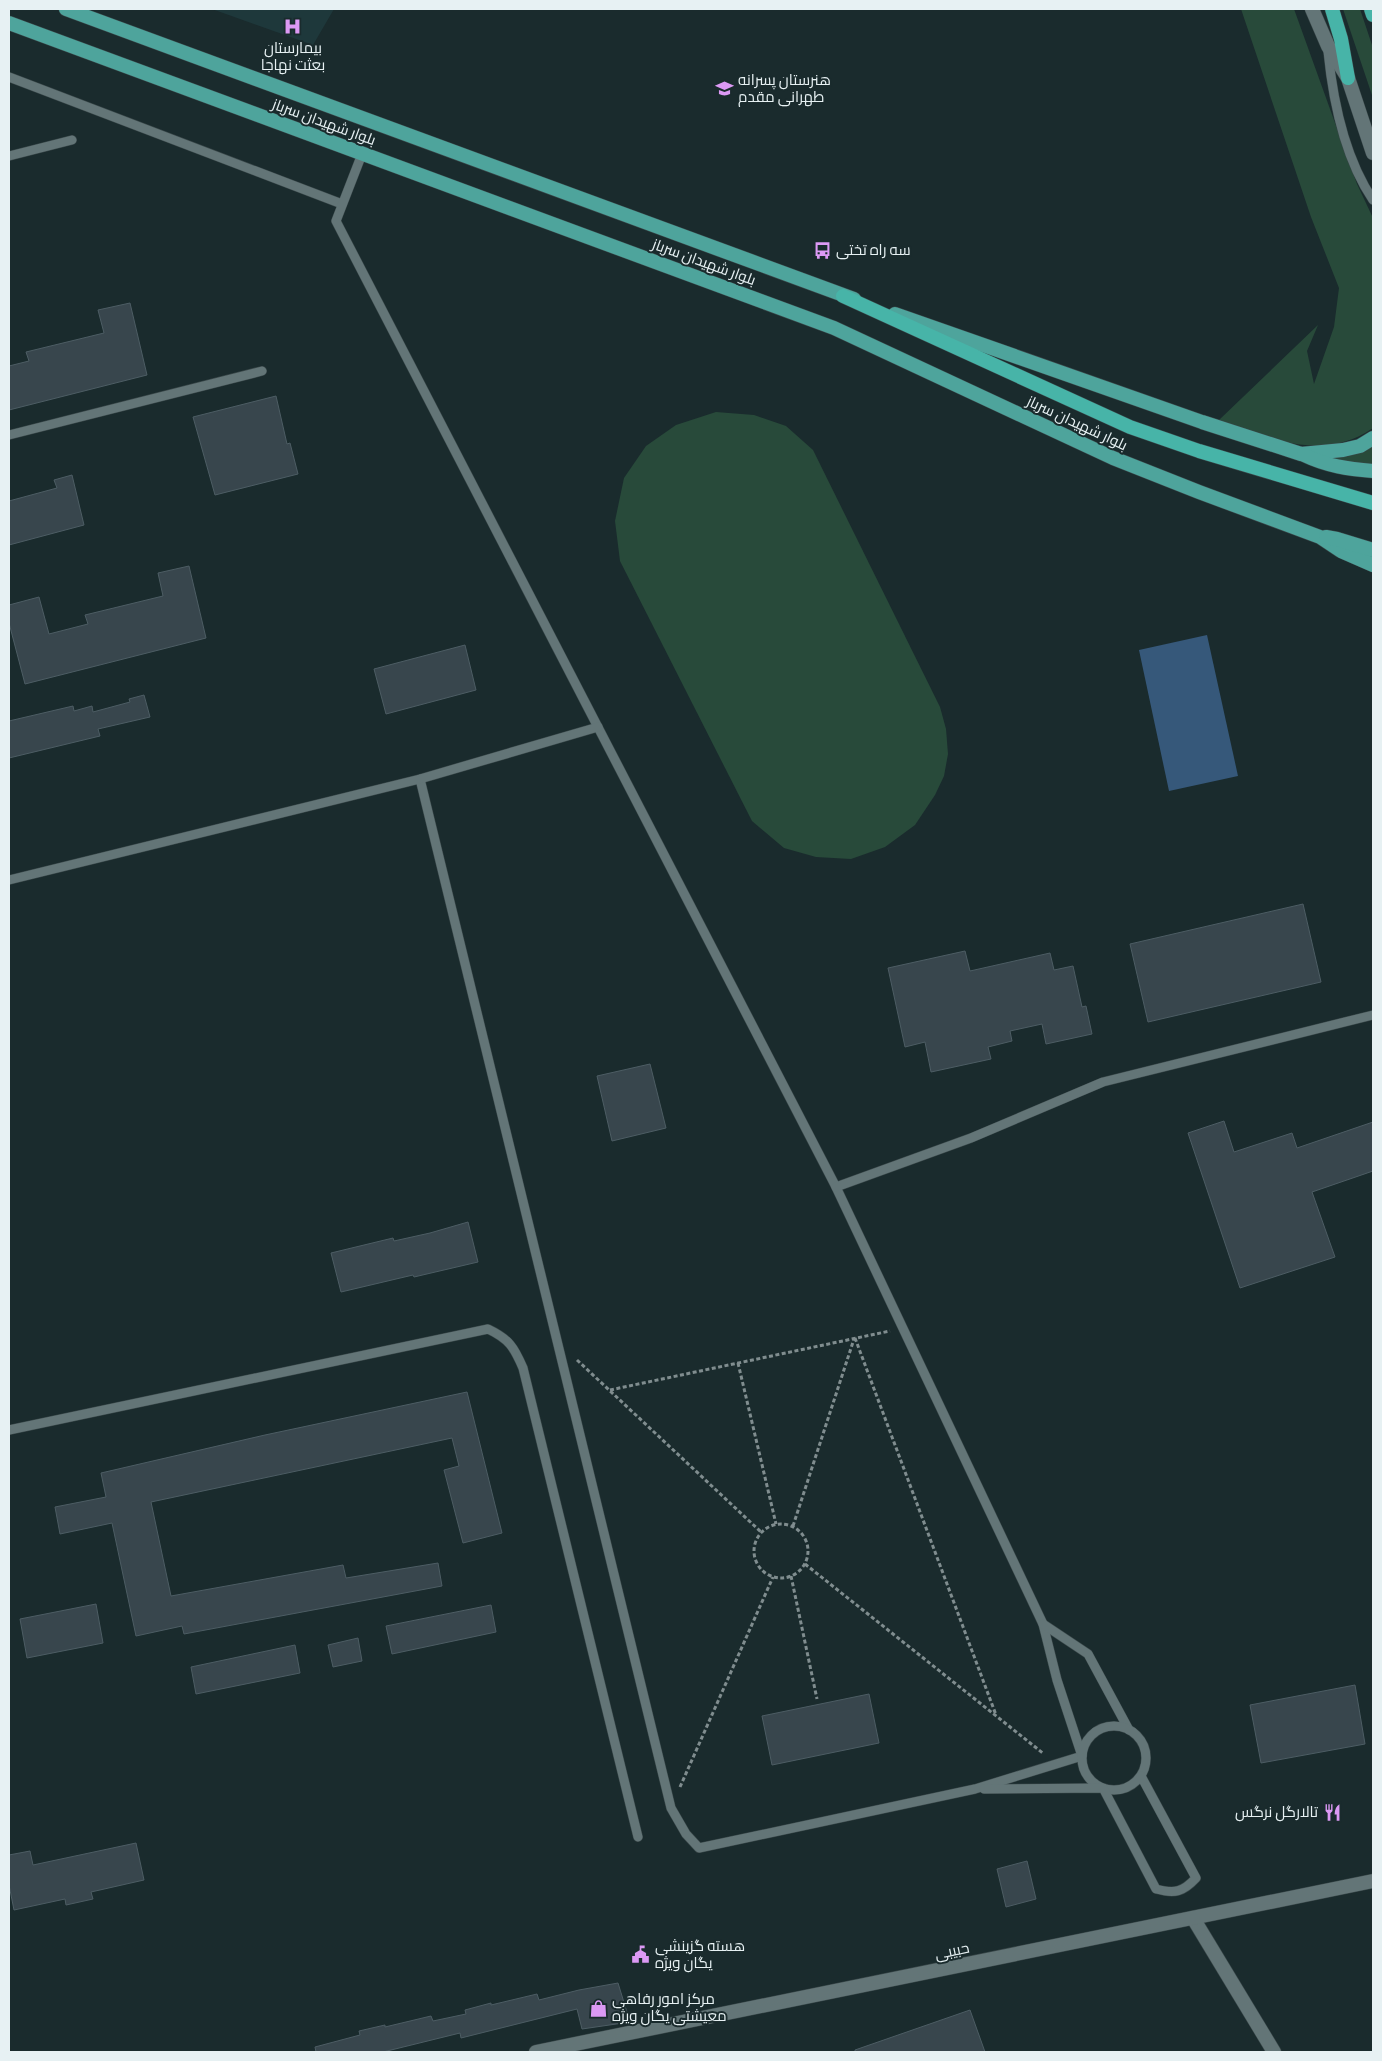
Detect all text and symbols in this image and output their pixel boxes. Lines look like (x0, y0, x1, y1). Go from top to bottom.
hospital icon: بیمارستان بعثت نهاجا (283, 17, 303, 37)
place label: بیمارستان بعثت نهاجا (261, 35, 325, 75)
place label: هنرستان پسرانه طهرانی مقدم (738, 67, 831, 107)
school or university icon: هنرستان پسرانه طهرانی مقدم (714, 79, 734, 99)
street label: بلوار شهیدان سرباز (268, 91, 380, 150)
street label: بلوار شهیدان سرباز (648, 231, 760, 290)
place label: سه راه تختی (836, 237, 911, 260)
bus stop icon: سه راه تختی (812, 240, 832, 260)
street label: بلوار شهیدان سرباز (1022, 388, 1132, 455)
place label: تالارگل نرگس (1235, 1799, 1318, 1822)
restaurant icon: تالارگل نرگس (1322, 1802, 1342, 1822)
place label: هسته گزینشی یگان ویژه (655, 1933, 745, 1973)
street label: حبیبی (932, 1935, 971, 1964)
public building icon: هسته گزینشی یگان ویژه (631, 1945, 651, 1965)
place label: مرکز امور رفاهی معیشتی یگان ویژه (612, 1986, 727, 2026)
shop icon: مرکز امور رفاهی معیشتی یگان ویژه (588, 1998, 608, 2018)

